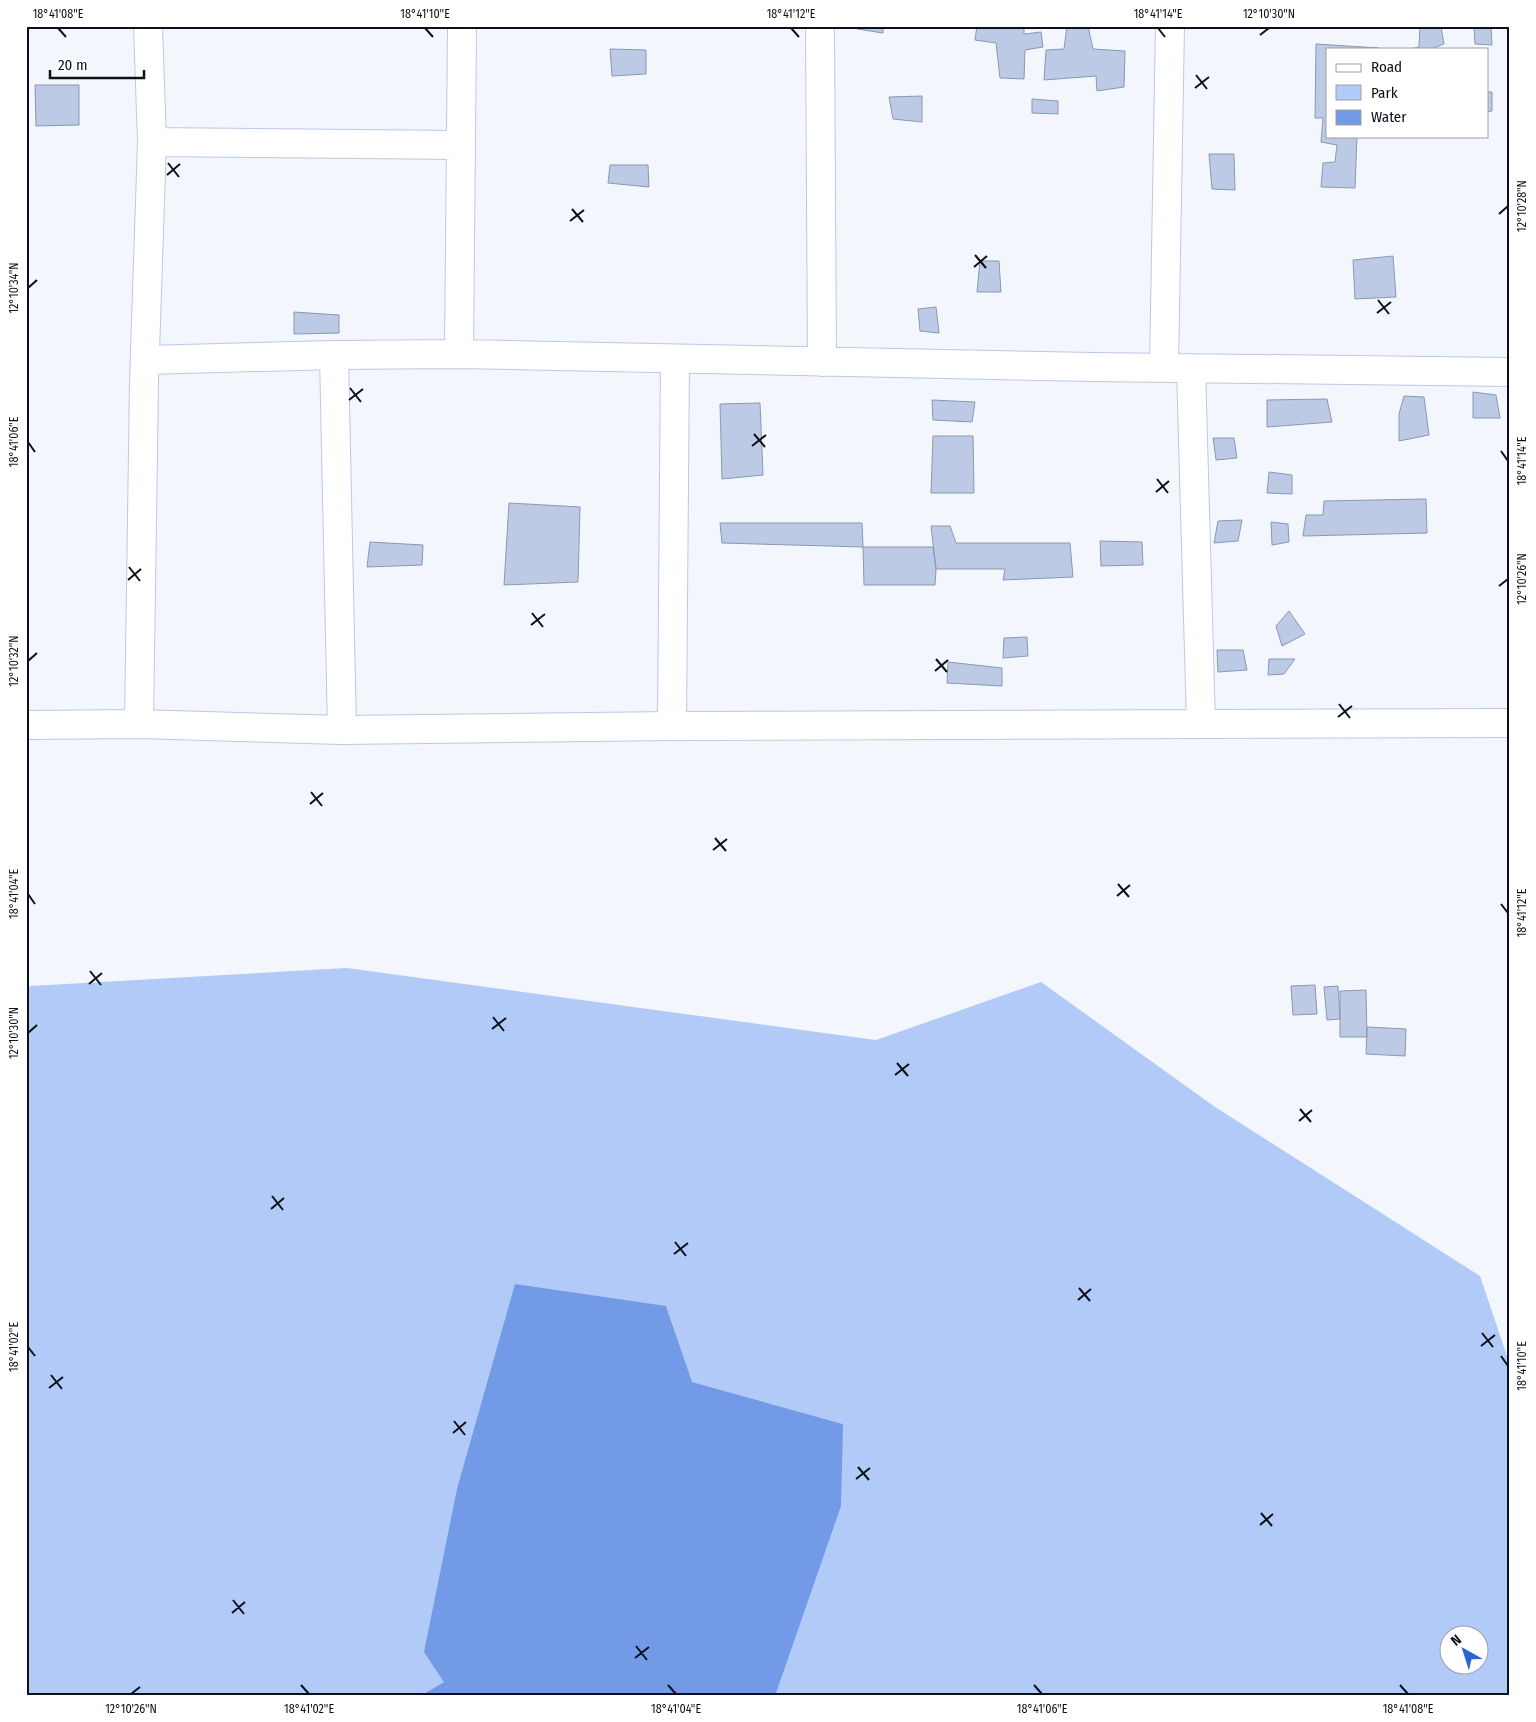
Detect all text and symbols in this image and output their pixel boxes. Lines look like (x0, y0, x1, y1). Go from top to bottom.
text: 18°41'08"E (33, 7, 84, 21)
text: 18°41'10"E (400, 7, 450, 21)
text: 18°41'12"E (767, 7, 816, 21)
text: 18°41'14"E (1134, 7, 1183, 21)
text: 12°10'30"N (1243, 7, 1295, 21)
scale bar (50, 48, 144, 80)
legend (1326, 48, 1488, 138)
text: 20 m (58, 56, 88, 74)
text: Road (1371, 58, 1402, 76)
text: Park (1371, 84, 1398, 102)
text: Water (1371, 108, 1407, 126)
text: 12°10'28"N (1515, 180, 1529, 232)
text: 12°10'34"N (7, 262, 21, 314)
text: 18°41'06"E (7, 416, 21, 467)
text: 18°41'14"E (1515, 436, 1529, 485)
text: 12°10'26"N (1515, 553, 1529, 605)
text: 12°10'32"N (7, 635, 21, 687)
text: 18°41'04"E (7, 869, 21, 919)
text: 18°41'12"E (1515, 888, 1529, 937)
text: 12°10'30"N (7, 1007, 21, 1059)
text: 18°41'02"E (7, 1322, 21, 1372)
text: 18°41'10"E (1515, 1341, 1529, 1391)
north arrow (1438, 1624, 1488, 1674)
text: N (1448, 1631, 1465, 1650)
text: 12°10'26"N (105, 1702, 157, 1716)
text: 18°41'02"E (284, 1702, 334, 1716)
text: 18°41'04"E (651, 1702, 701, 1716)
text: 18°41'06"E (1017, 1702, 1068, 1716)
text: 18°41'08"E (1383, 1702, 1434, 1716)

